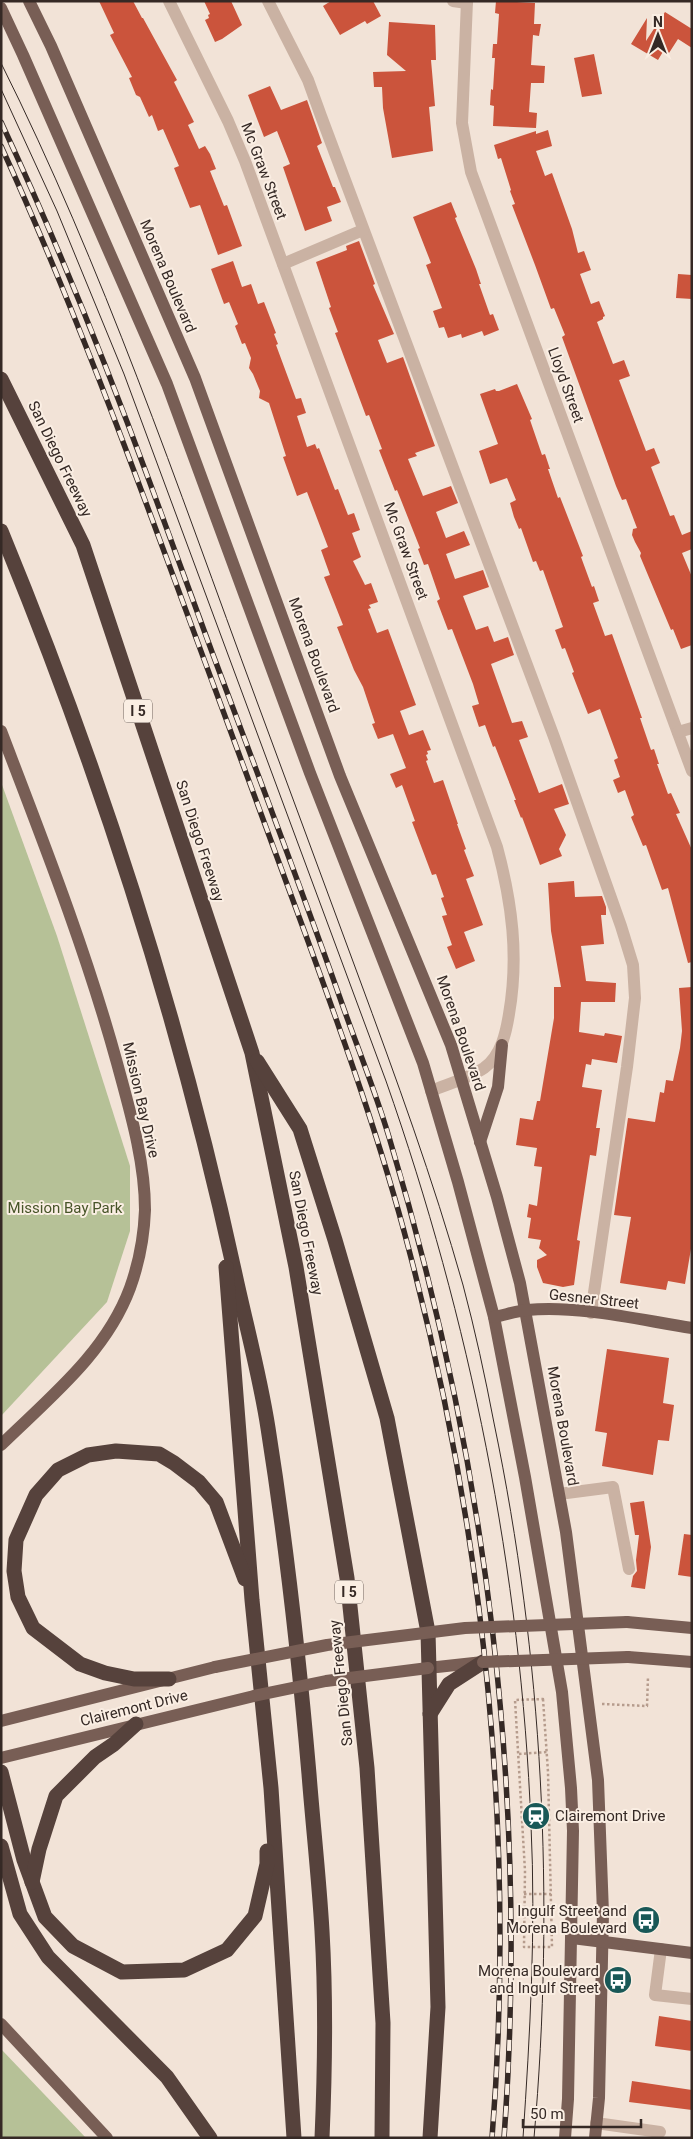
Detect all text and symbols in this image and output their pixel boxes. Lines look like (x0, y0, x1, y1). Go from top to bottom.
north arrow (633, 10, 683, 60)
text: N (653, 14, 663, 30)
street label: Mc Graw Street (237, 120, 291, 222)
street label: Morena Boulevard (136, 217, 200, 335)
street label: Lloyd Street (544, 345, 588, 425)
street label: San Diego Freeway (24, 398, 96, 520)
street label: Mc Graw Street (380, 500, 432, 602)
street label: Morena Boulevard (285, 595, 343, 715)
road number: I 5 (124, 699, 152, 722)
street label: San Diego Freeway (172, 778, 228, 904)
street label: Morena Boulevard (433, 973, 489, 1093)
street label: Mission Bay Drive (119, 1040, 163, 1160)
street label: San Diego Freeway (285, 1169, 327, 1297)
park label: Mission Bay Park (8, 1199, 123, 1217)
street label: Gesner Street (548, 1285, 640, 1313)
street label: Morena Boulevard (544, 1365, 582, 1487)
road number: I 5 (335, 1580, 363, 1604)
street label: San Diego Freeway (325, 1619, 357, 1747)
street label: Clairemont Drive (78, 1686, 190, 1730)
station icon: Clairemont Drive (521, 1801, 551, 1831)
place label: Clairemont Drive (555, 1807, 665, 1825)
place label: Ingulf Street and Morena Boulevard (506, 1902, 627, 1937)
bus stop icon: Ingulf Street and Morena Boulevard (631, 1905, 661, 1935)
place label: Morena Boulevard and Ingulf Street (478, 1962, 599, 1997)
bus stop icon: Morena Boulevard and Ingulf Street (603, 1965, 633, 1995)
scale bar (523, 2096, 640, 2128)
text: 50 m (530, 2105, 564, 2123)

